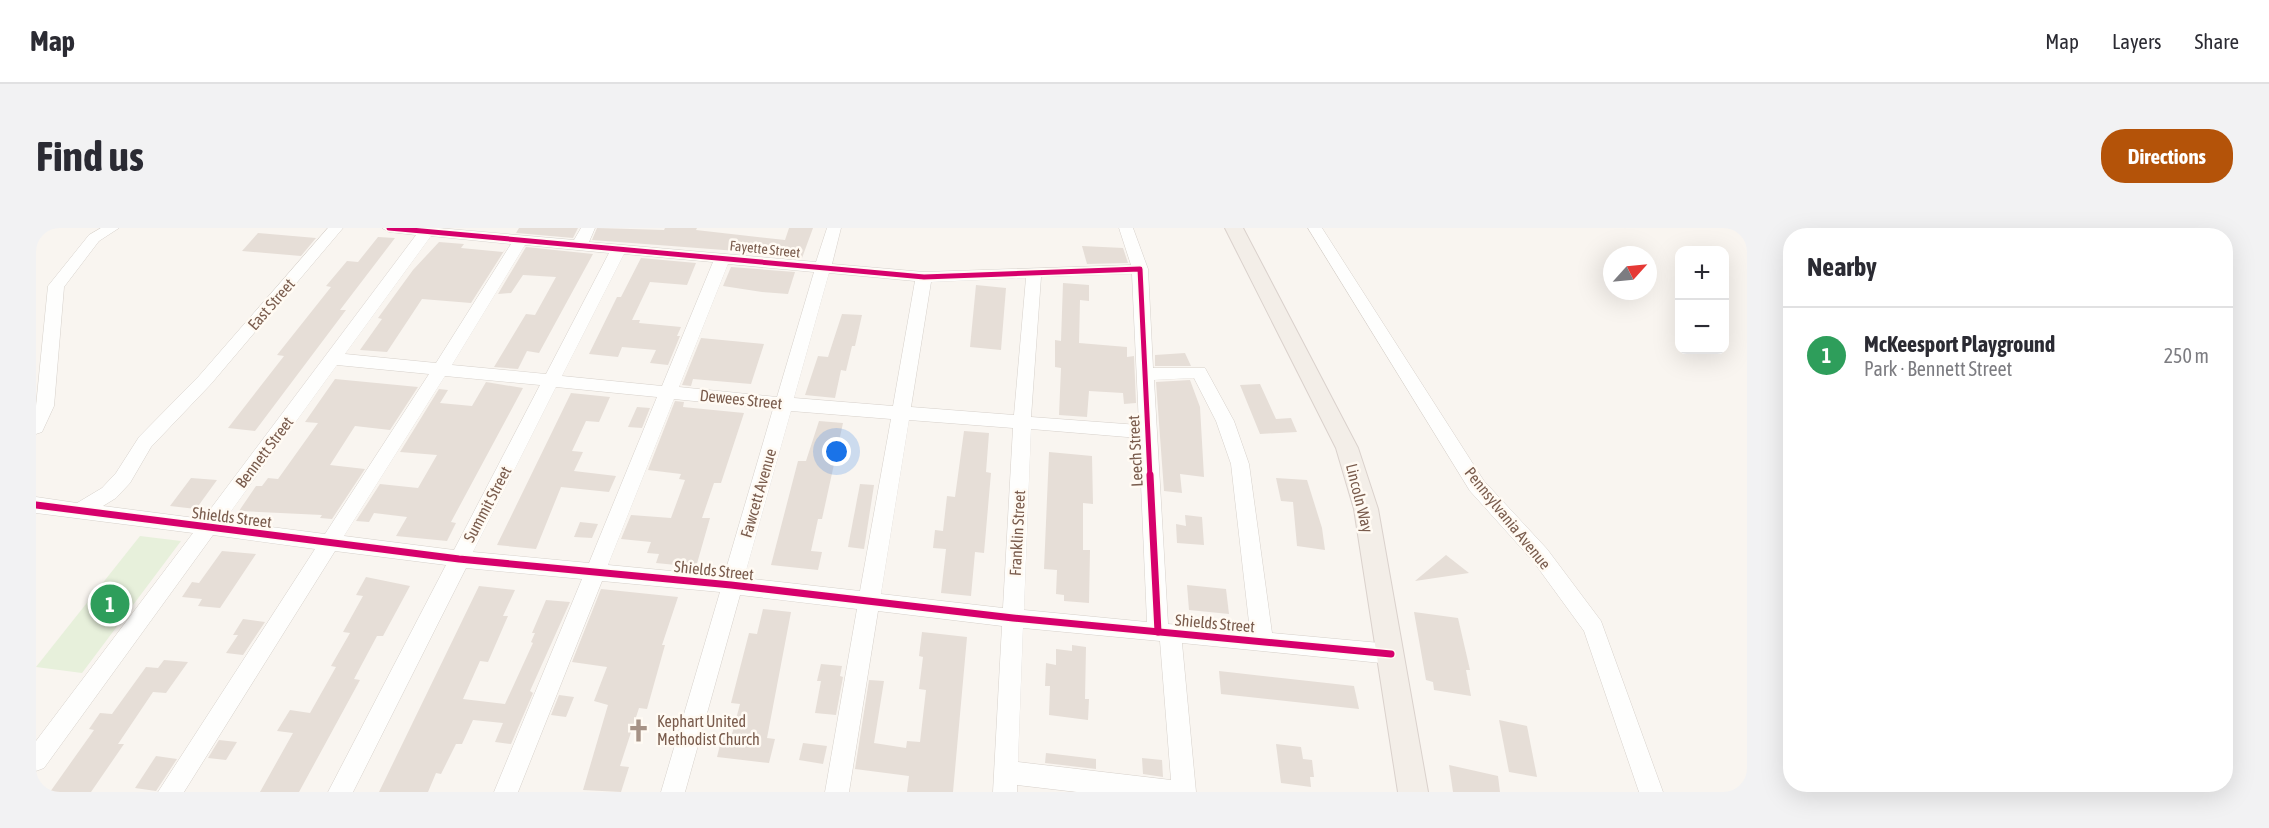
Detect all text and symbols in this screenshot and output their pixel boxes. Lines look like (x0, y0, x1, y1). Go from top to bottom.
text: Map (30, 25, 75, 57)
text: Map (2045, 29, 2079, 53)
text: Layers (2112, 29, 2162, 53)
text: Share (2195, 29, 2239, 53)
button: Directions (2101, 129, 2233, 183)
text: Find us (36, 132, 144, 180)
street label: Fayette Street (729, 237, 801, 261)
north arrow (1603, 246, 1657, 300)
map controls (1675, 246, 1729, 354)
button: + (1675, 246, 1729, 300)
text: Nearby (1807, 252, 1877, 282)
street label: East Street (244, 274, 298, 333)
button: − (1675, 300, 1729, 354)
text: McKeesport Playground (1864, 331, 2055, 357)
text: 1 (1822, 344, 1831, 367)
text: 250 m (2164, 344, 2209, 367)
text: Park · Bennett Street (1864, 357, 2012, 380)
street label: Dewees Street (699, 386, 784, 412)
street label: Bennett Street (231, 413, 297, 491)
street label: Leech Street (1124, 414, 1146, 487)
your location (822, 437, 851, 466)
street label: Fawcett Avenue (737, 446, 779, 540)
street label: Lincoln Way (1342, 462, 1377, 535)
street label: Summit Street (460, 463, 515, 545)
street label: Pennsylvania Avenue (1461, 463, 1555, 573)
street label: Franklin Street (1006, 489, 1028, 576)
street label: Shields Street (191, 503, 273, 531)
street label: Shields Street (673, 557, 755, 583)
pin: 1 (90, 582, 130, 626)
street label: Shields Street (1174, 611, 1256, 635)
place label: Kephart United Methodist Church (657, 712, 760, 748)
church icon: Kephart United Methodist Church (626, 717, 652, 743)

